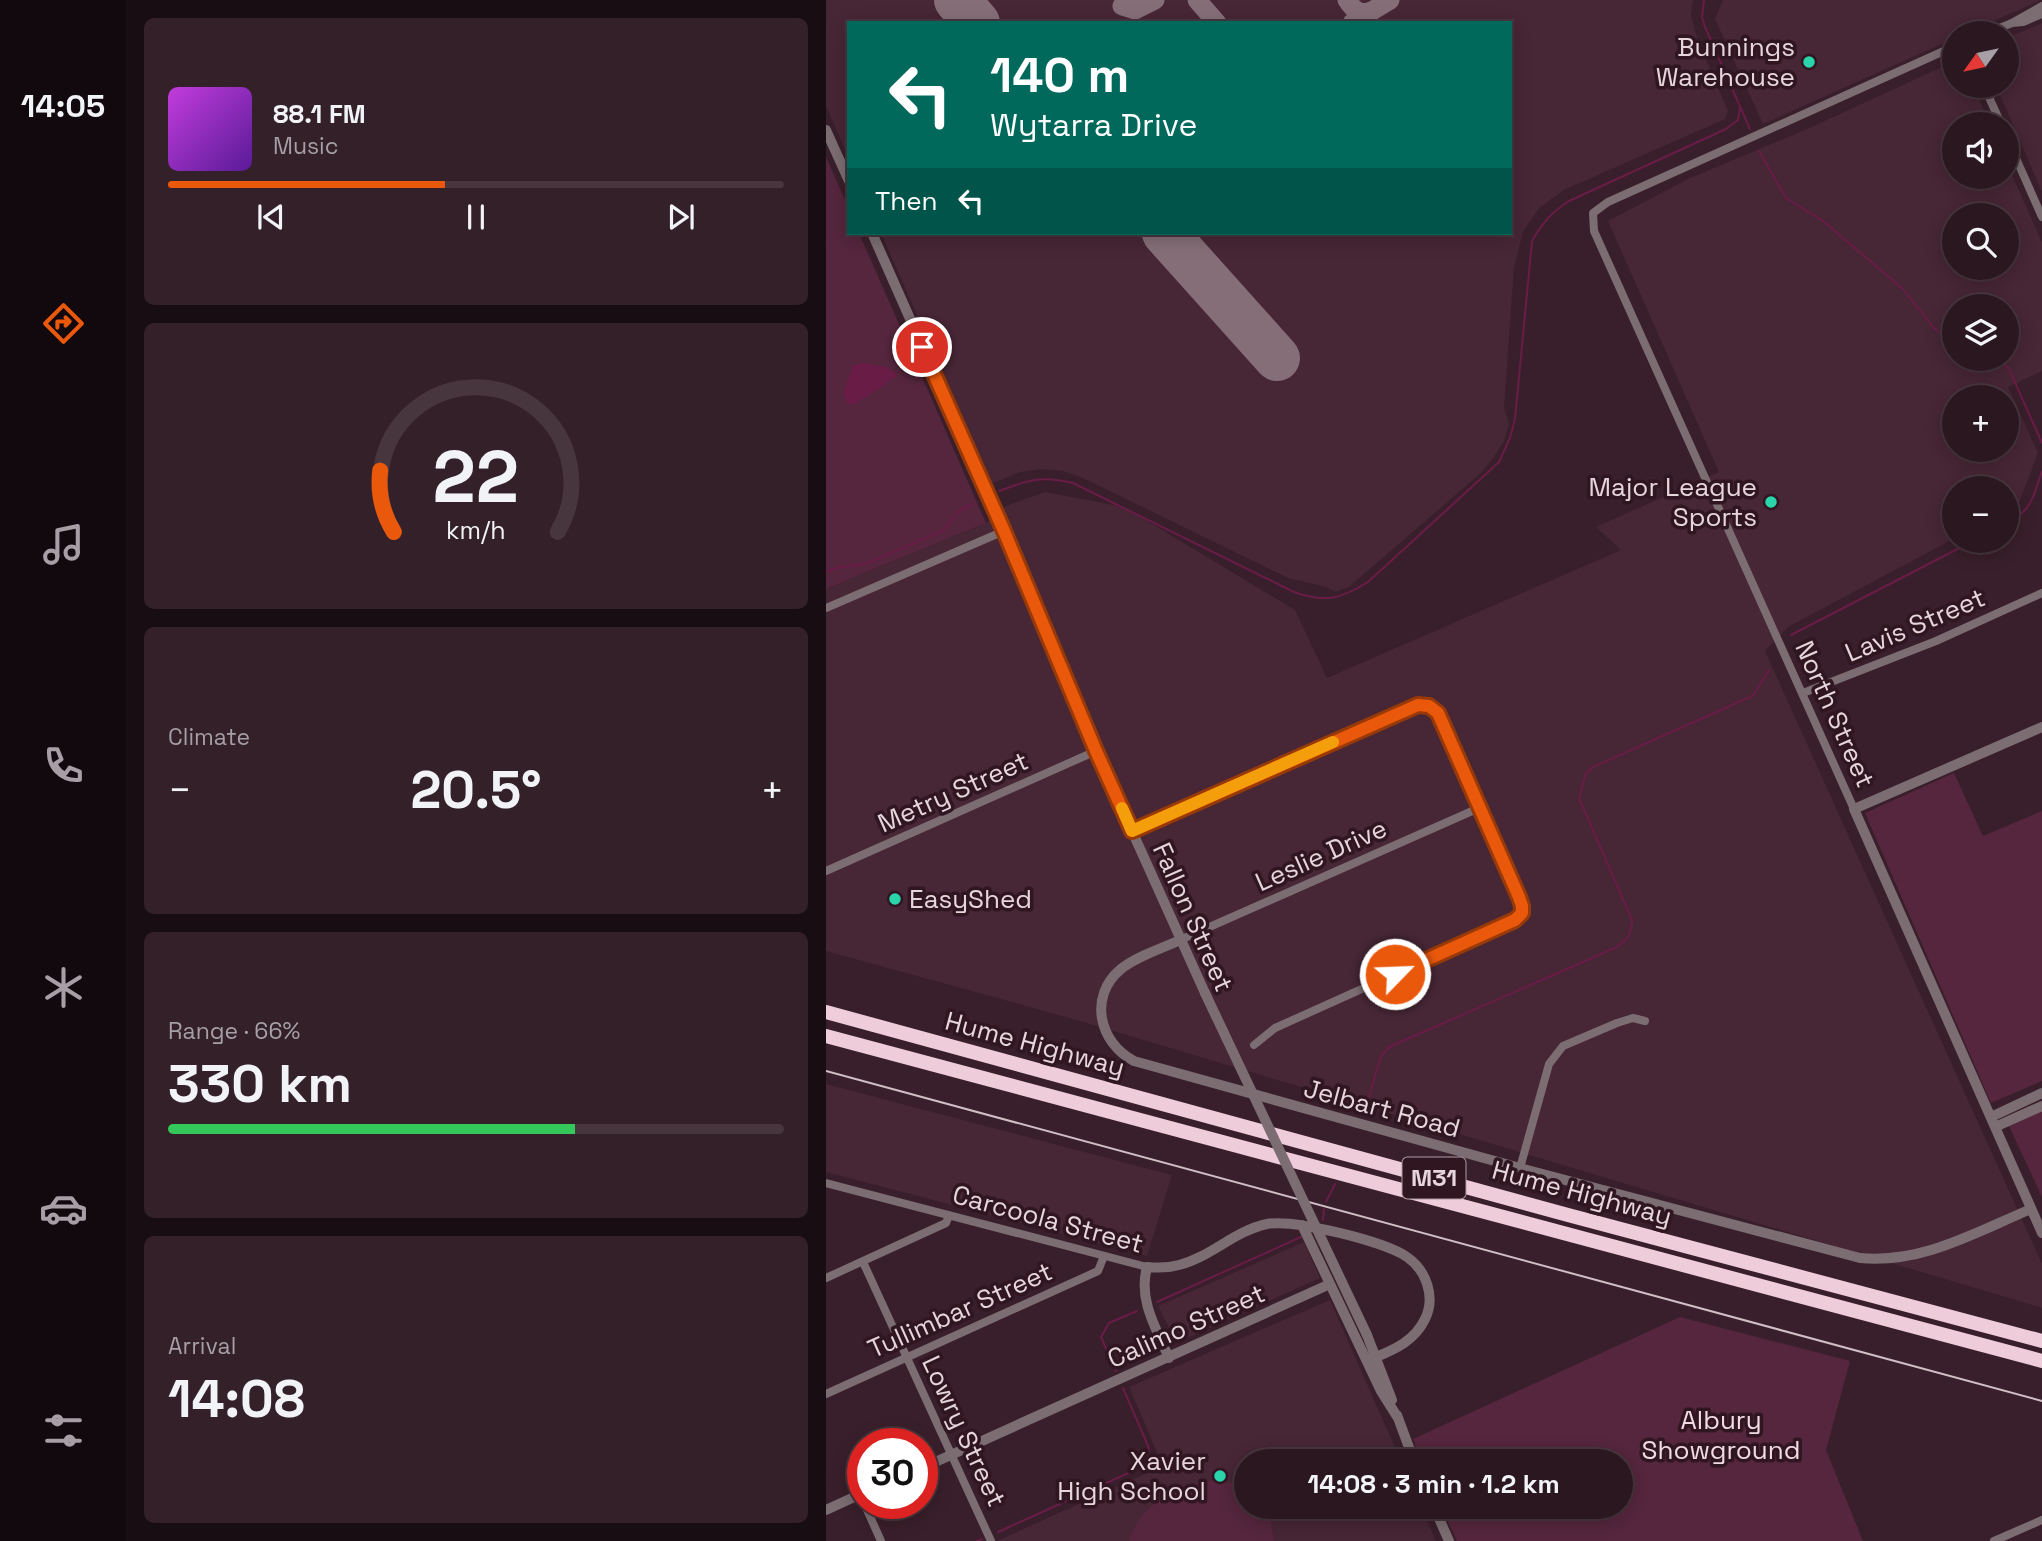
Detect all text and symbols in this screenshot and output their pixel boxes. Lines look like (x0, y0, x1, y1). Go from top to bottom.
north arrow (1942, 21, 2020, 98)
map controls (1942, 21, 2019, 553)
place label: Bunnings Warehouse (1656, 30, 1795, 94)
text: 140 m (990, 44, 1129, 106)
icon: left (875, 49, 966, 140)
marker: Bunnings Warehouse (1801, 54, 1817, 70)
text: 14:05 (21, 86, 105, 126)
text: 88.1 FM (273, 97, 366, 131)
text: Wytarra Drive (990, 105, 1197, 145)
button: sound (1942, 112, 2019, 189)
text: Music (273, 131, 338, 161)
icon: left (952, 182, 990, 220)
text: Then (875, 184, 938, 218)
icon: previous (252, 198, 290, 236)
icon: pause (457, 198, 495, 236)
icon: next (662, 198, 700, 236)
button: search (1942, 203, 2019, 280)
button: layers (1942, 294, 2019, 371)
icon: directions (39, 299, 88, 348)
pin (892, 317, 952, 377)
icon: arrive (903, 328, 941, 366)
button: + (1942, 385, 2019, 462)
text: 22 (433, 430, 519, 523)
place label: Major League Sports (1588, 470, 1757, 534)
button: − (1942, 476, 2019, 553)
marker: Major League Sports (1763, 494, 1779, 510)
text: km/h (446, 514, 506, 546)
icon: music (39, 520, 88, 569)
street label: Lavis Street (1840, 580, 1990, 670)
street label: North Street (1788, 635, 1882, 793)
text: Climate (168, 722, 250, 752)
icon: phone (39, 741, 88, 790)
street label: Metry Street (872, 744, 1034, 840)
text: 20.5° (410, 757, 542, 823)
text: − (168, 766, 192, 814)
text: + (760, 766, 784, 814)
street label: Leslie Drive (1250, 811, 1392, 899)
street label: Fallon Street (1145, 837, 1241, 997)
place label: EasyShed (909, 882, 1032, 916)
marker: EasyShed (887, 891, 903, 907)
position arrow (1358, 937, 1432, 1011)
icon: climate (39, 963, 88, 1012)
street label: Hume Highway (942, 1004, 1128, 1084)
text: Range · 66% (168, 1016, 300, 1046)
text: 330 km (168, 1051, 352, 1117)
street label: Jelbart Road (1300, 1071, 1464, 1145)
street label: Hume Highway (1489, 1153, 1675, 1233)
road number: M31 (1402, 1158, 1466, 1198)
street label: Carcoola Street (949, 1177, 1147, 1261)
icon: car (39, 1184, 88, 1233)
street label: Tullimbar Street (863, 1254, 1057, 1366)
street label: Calimo Street (1102, 1276, 1270, 1376)
text: Arrival (168, 1331, 236, 1361)
street label: Lowry Street (914, 1350, 1014, 1512)
text: 14:08 (168, 1366, 305, 1432)
park label: Albury Showground (1642, 1403, 1800, 1467)
icon: filters (39, 1406, 88, 1455)
speed limit sign: 30 (847, 1428, 938, 1519)
place label: Xavier High School (1057, 1444, 1206, 1508)
text: 14:08 · 3 min · 1.2 km (1307, 1467, 1560, 1501)
marker: Xavier High School (1212, 1468, 1228, 1484)

